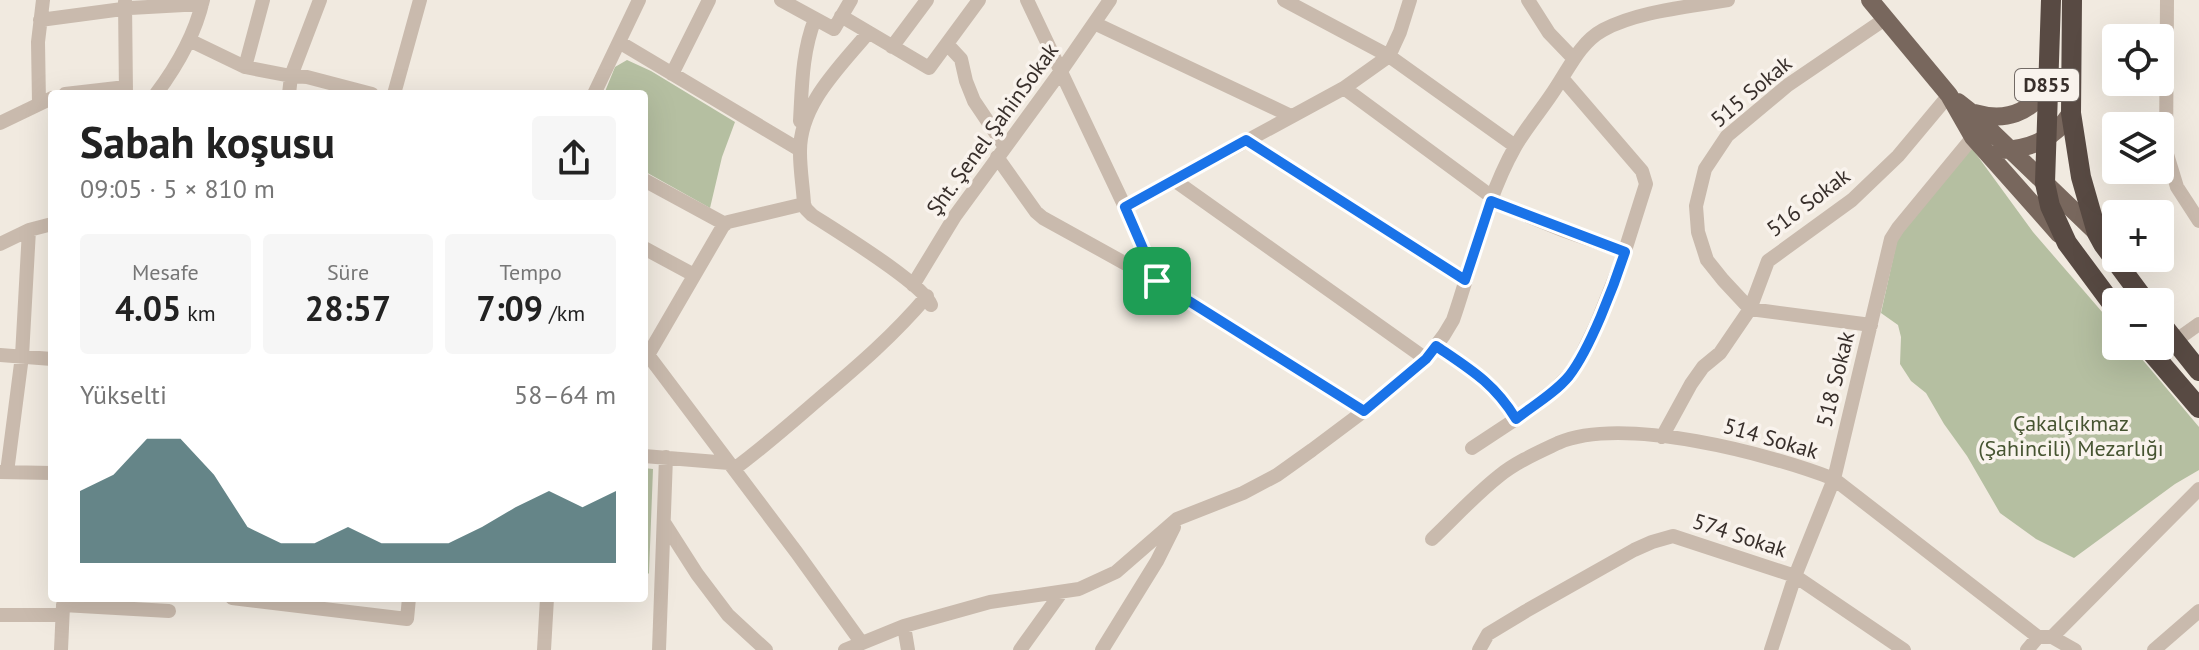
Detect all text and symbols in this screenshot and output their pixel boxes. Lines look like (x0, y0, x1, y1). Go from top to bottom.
map controls (2102, 24, 2174, 360)
button: locate (2102, 24, 2174, 96)
street label: Şht. Şenel ŞahinSokak (920, 37, 1064, 221)
street label: 515 Sokak (1705, 49, 1798, 133)
road number: D855 (2015, 69, 2079, 101)
button: layers (2102, 112, 2174, 184)
text: Sabah koşusu (80, 113, 335, 170)
button: share (532, 116, 616, 200)
street label: 516 Sokak (1761, 161, 1856, 242)
text: 09:05 · 5 × 810 m (80, 172, 275, 205)
button: + (2102, 200, 2174, 272)
pin (1123, 247, 1191, 315)
text: Mesafe (132, 258, 199, 286)
text: Süre (327, 258, 369, 286)
text: Tempo (500, 258, 562, 286)
icon: arrive (1135, 259, 1179, 303)
text: 4.05 (115, 286, 181, 330)
text: 28:57 (305, 286, 391, 330)
text: 7:09 (476, 286, 543, 330)
button: − (2102, 288, 2174, 360)
text: km (181, 299, 216, 327)
text: /km (543, 299, 585, 327)
street label: 518 Sokak (1810, 328, 1860, 430)
text: Yükselti (80, 378, 167, 411)
text: 58–64 m (514, 378, 616, 411)
park label: Çakalçıkmaz (Şahincili) Mezarlığı (1978, 409, 2164, 462)
street label: 514 Sokak (1720, 411, 1822, 465)
street label: 574 Sokak (1689, 507, 1791, 563)

